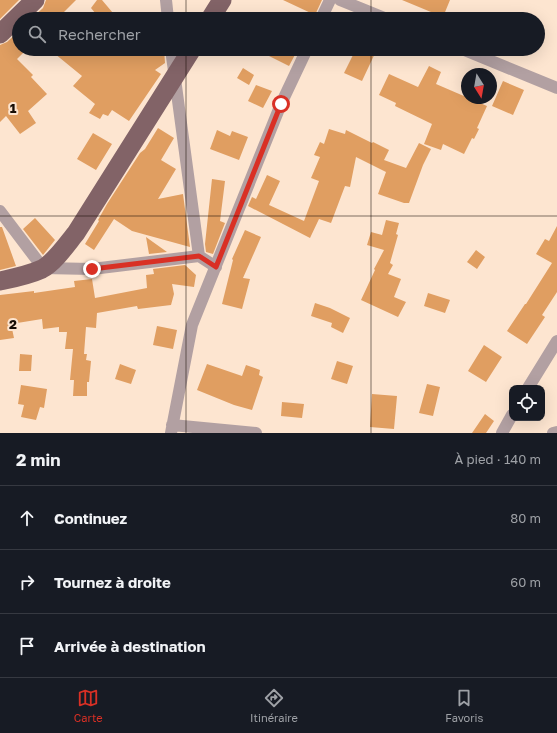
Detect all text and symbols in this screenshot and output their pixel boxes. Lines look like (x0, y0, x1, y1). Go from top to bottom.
search box (12, 12, 545, 56)
icon: search (26, 23, 48, 45)
text: Rechercher (58, 25, 141, 43)
north arrow (461, 68, 497, 104)
route start (272, 95, 290, 113)
text: 1 (10, 100, 17, 116)
route end (83, 260, 101, 278)
text: 2 (9, 316, 17, 332)
map controls (509, 385, 545, 421)
button: locate (509, 385, 545, 421)
text: 2 min (16, 449, 60, 470)
text: À pied · 140 m (455, 451, 541, 467)
icon: ahead (16, 507, 38, 529)
text: Continuez (54, 509, 127, 527)
text: 80 m (510, 510, 541, 526)
icon: right (16, 571, 38, 593)
text: Tournez à droite (54, 573, 171, 591)
text: 60 m (510, 574, 541, 590)
icon: arrive (16, 635, 38, 657)
text: Arrivée à destination (54, 637, 206, 655)
tab: Carte (74, 687, 103, 724)
tab: Itinéraire (250, 687, 298, 724)
tab: Favoris (445, 687, 483, 724)

